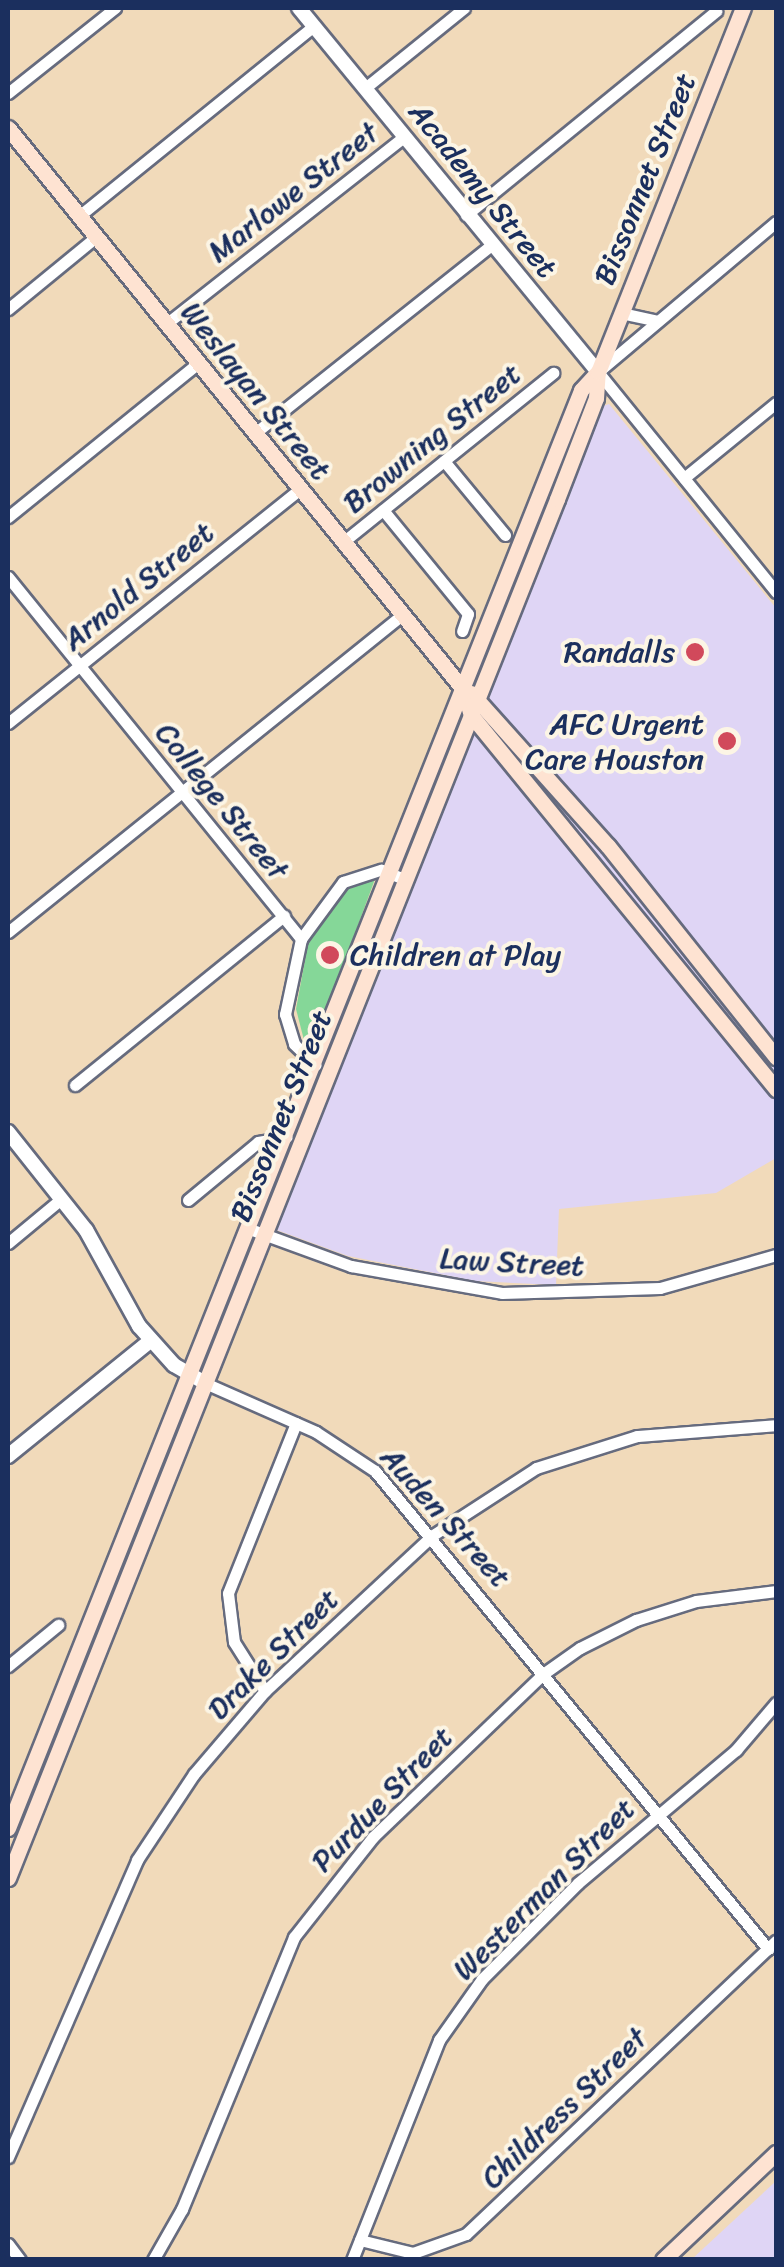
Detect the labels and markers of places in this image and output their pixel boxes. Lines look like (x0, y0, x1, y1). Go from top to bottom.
place label: Randalls (564, 634, 675, 670)
marker: Randalls (684, 641, 706, 663)
place label: AFC Urgent Care Houston (524, 706, 704, 776)
marker: AFC Urgent Care Houston (714, 728, 740, 754)
place label: Children at Play (350, 937, 562, 973)
marker: Children at Play (319, 944, 341, 966)

